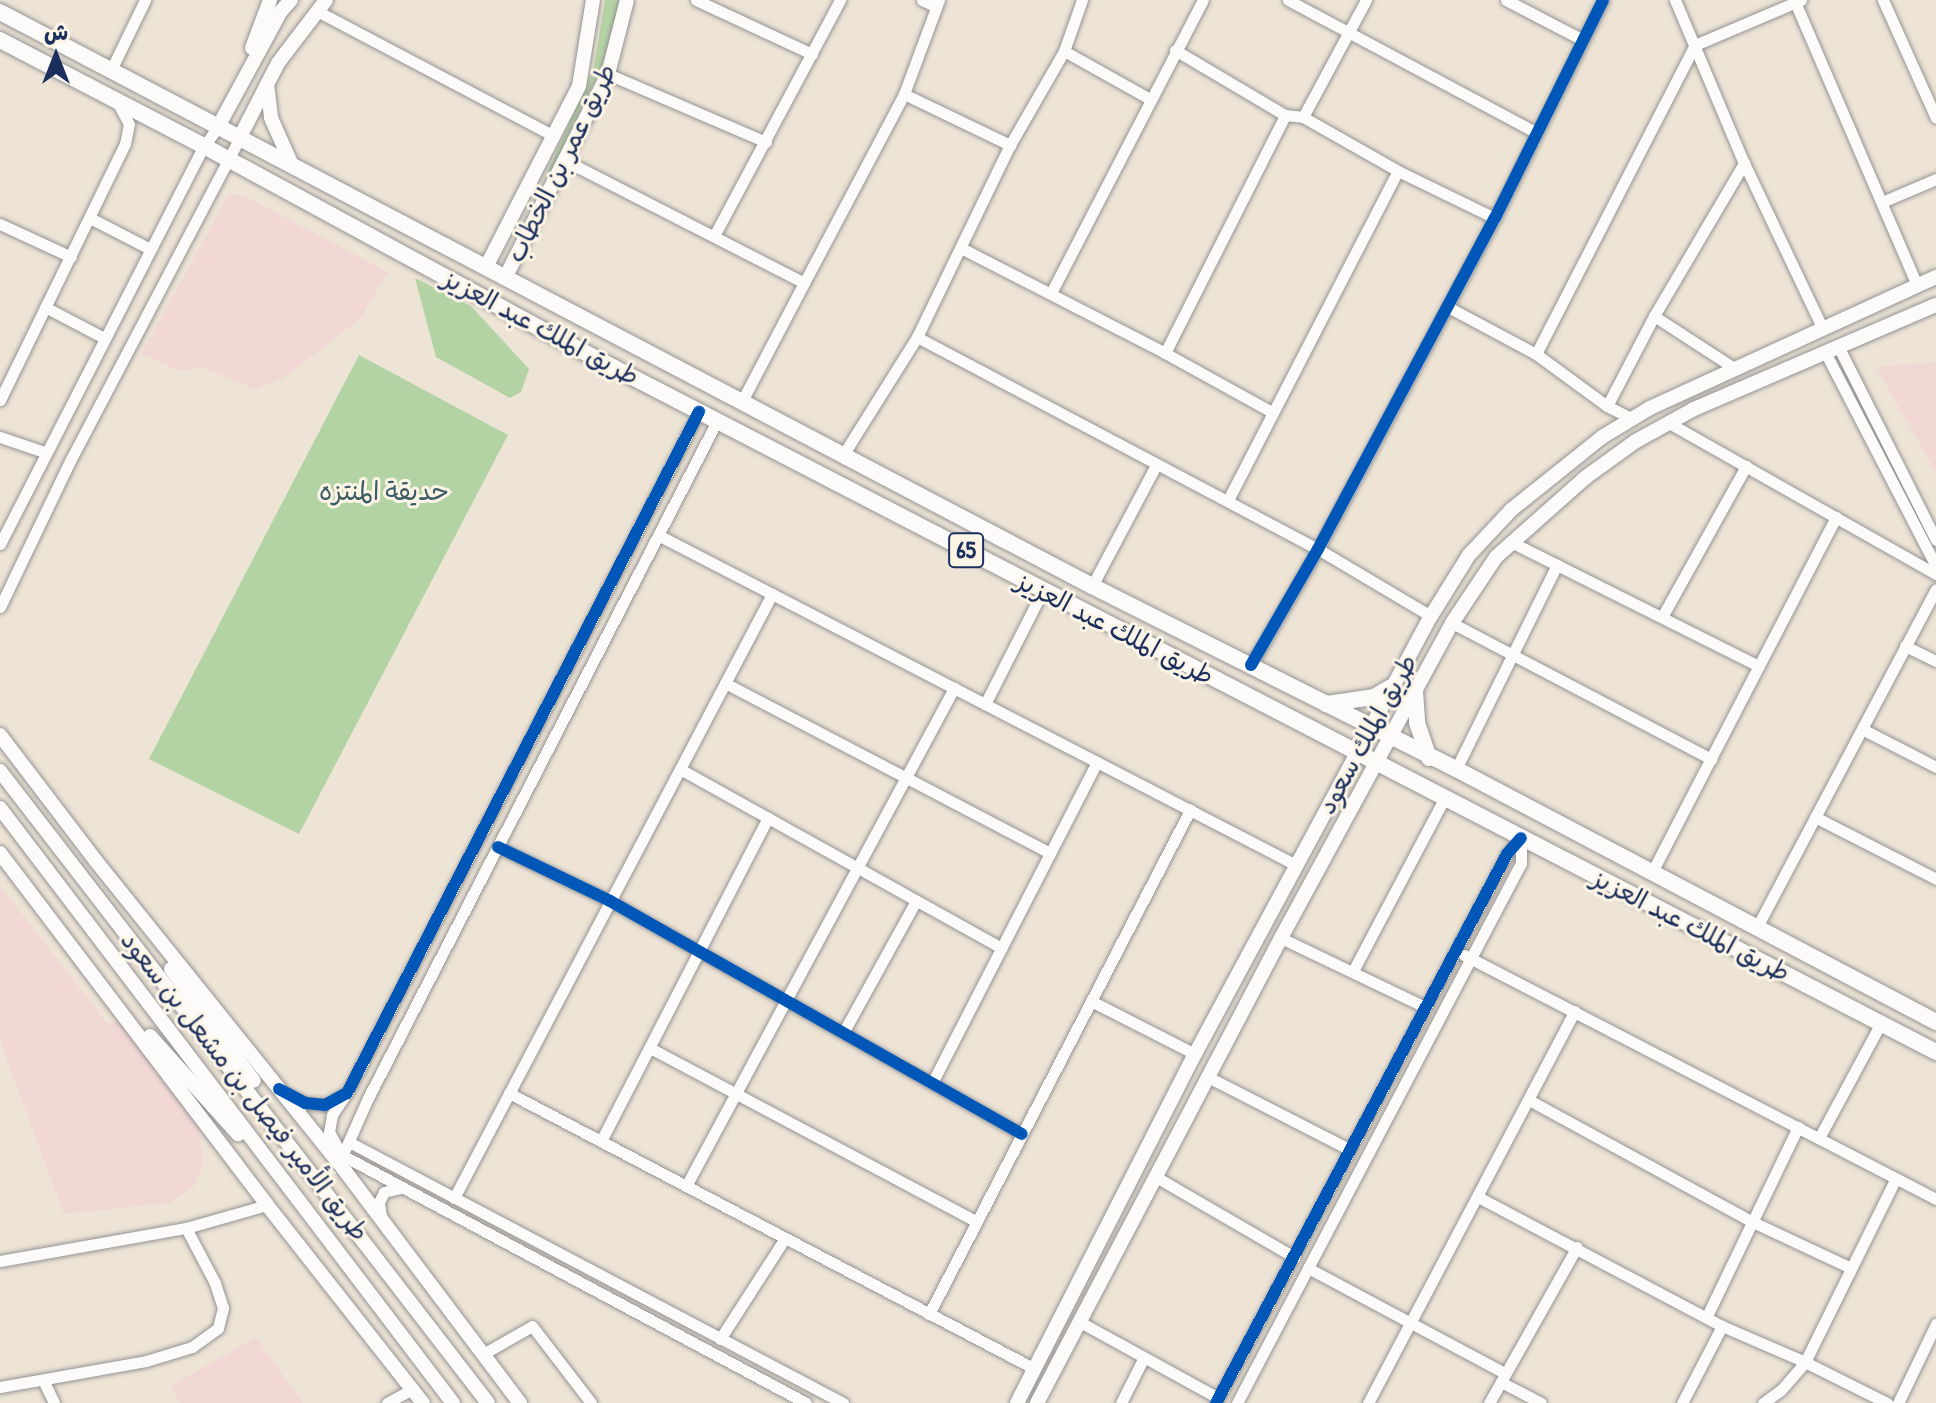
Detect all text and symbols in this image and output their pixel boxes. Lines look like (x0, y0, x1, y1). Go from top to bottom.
north arrow (16, 16, 96, 96)
text: ش (44, 17, 68, 47)
street label: طريق عمر بن الخطاب (499, 59, 623, 267)
street label: طريق الملك عبد العزيز (437, 262, 645, 392)
park label: حديقة المنتزه (319, 475, 449, 507)
road number: 65 (948, 530, 984, 570)
street label: طريق الملك عبد العزيز (1011, 565, 1219, 691)
street label: طريق الملك سعود (1310, 649, 1424, 819)
street label: طريق الملك عبد العزيز (1587, 862, 1795, 988)
street label: طريق الأمير فيصل بن مشعل بن سعود (114, 925, 376, 1247)

